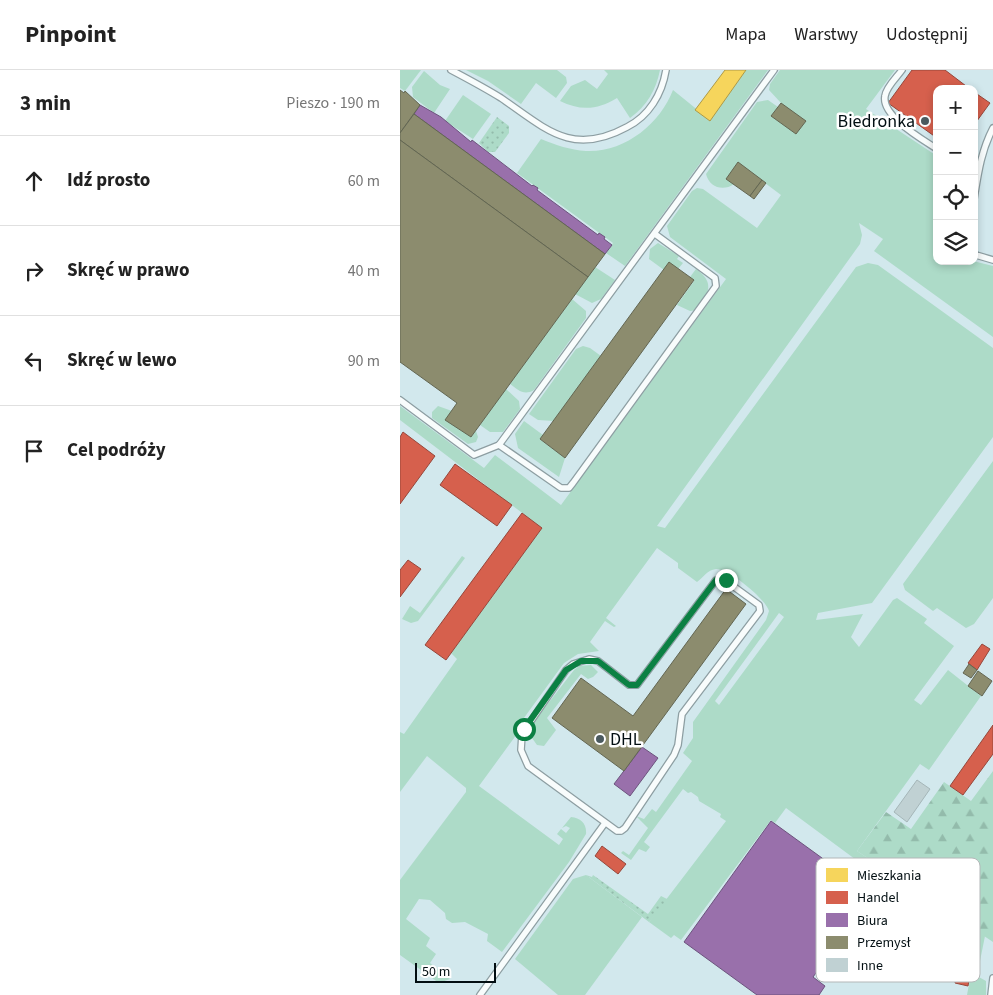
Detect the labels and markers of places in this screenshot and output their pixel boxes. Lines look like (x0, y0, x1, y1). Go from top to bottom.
place label: Biedronka (838, 109, 915, 134)
marker: Biedronka (919, 115, 931, 127)
place label: DHL (610, 727, 642, 752)
marker: DHL (594, 733, 606, 745)

